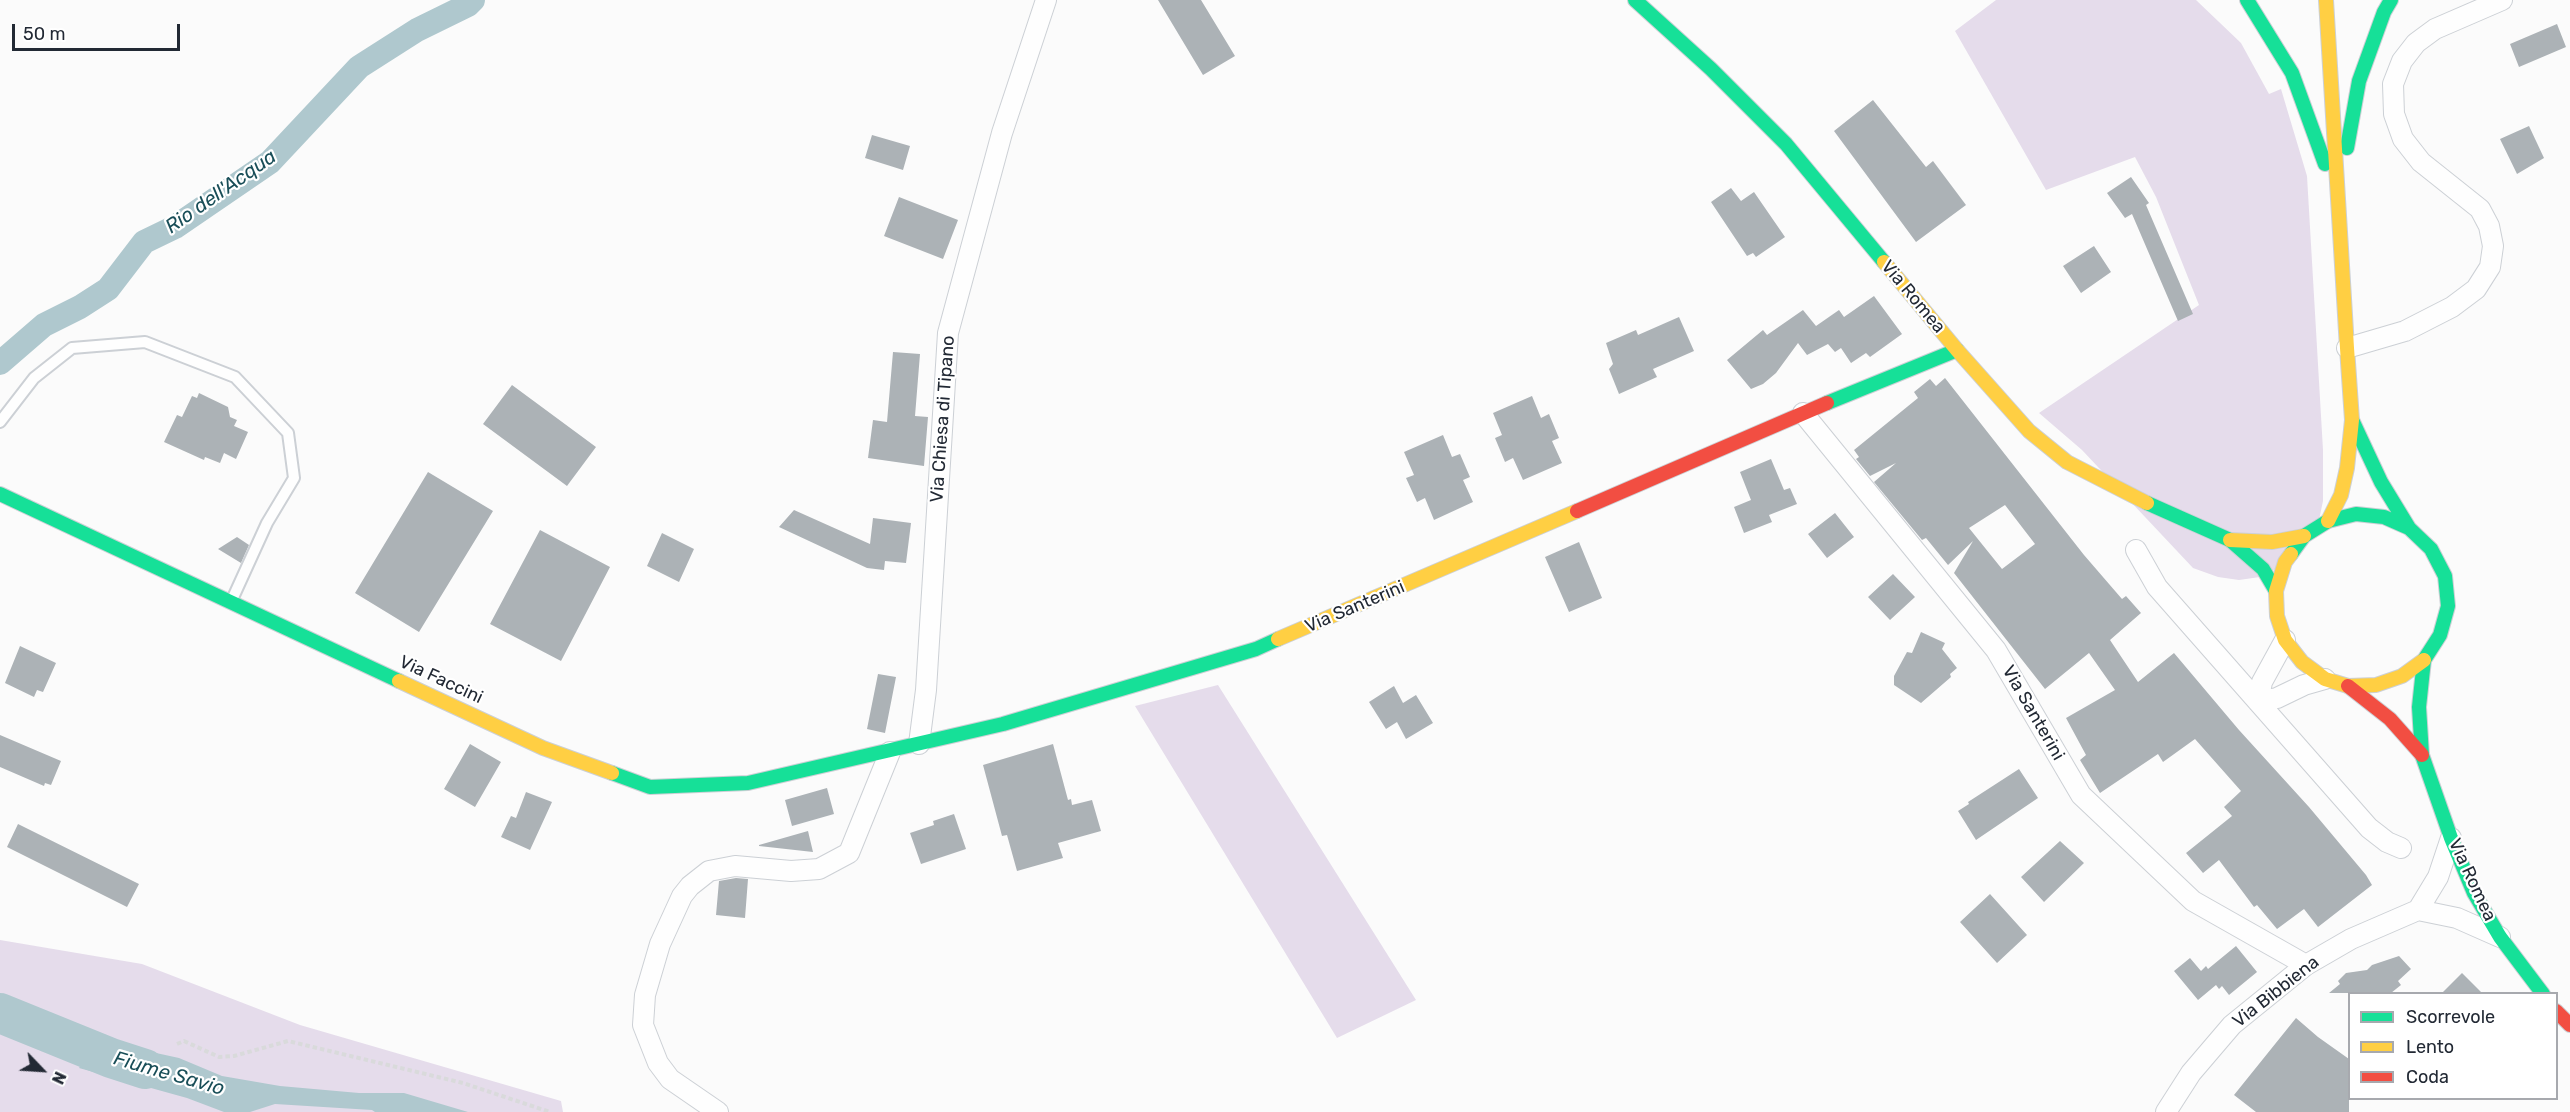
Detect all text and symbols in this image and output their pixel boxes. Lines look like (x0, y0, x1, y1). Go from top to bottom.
scale bar (15, 12, 183, 50)
text: 50 m (23, 23, 66, 45)
water label: Rio dell'Acqua (161, 145, 281, 239)
street label: Via Romea (1876, 256, 1950, 338)
street label: Via Chiesa di Tipano (926, 335, 960, 503)
street label: Via Santerini (1302, 576, 1408, 638)
street label: Via Faccini (396, 651, 486, 709)
street label: Via Santerini (1997, 662, 2069, 764)
street label: Via Romea (2444, 835, 2500, 925)
street label: Via Bibbiena (2229, 952, 2323, 1032)
legend (2348, 992, 2558, 1100)
text: Scorrevole (2406, 1006, 2495, 1028)
text: Lento (2406, 1036, 2454, 1058)
north arrow (12, 1040, 72, 1100)
water label: Fiume Savio (111, 1047, 227, 1101)
text: Coda (2406, 1066, 2449, 1088)
text: N (48, 1069, 70, 1087)

